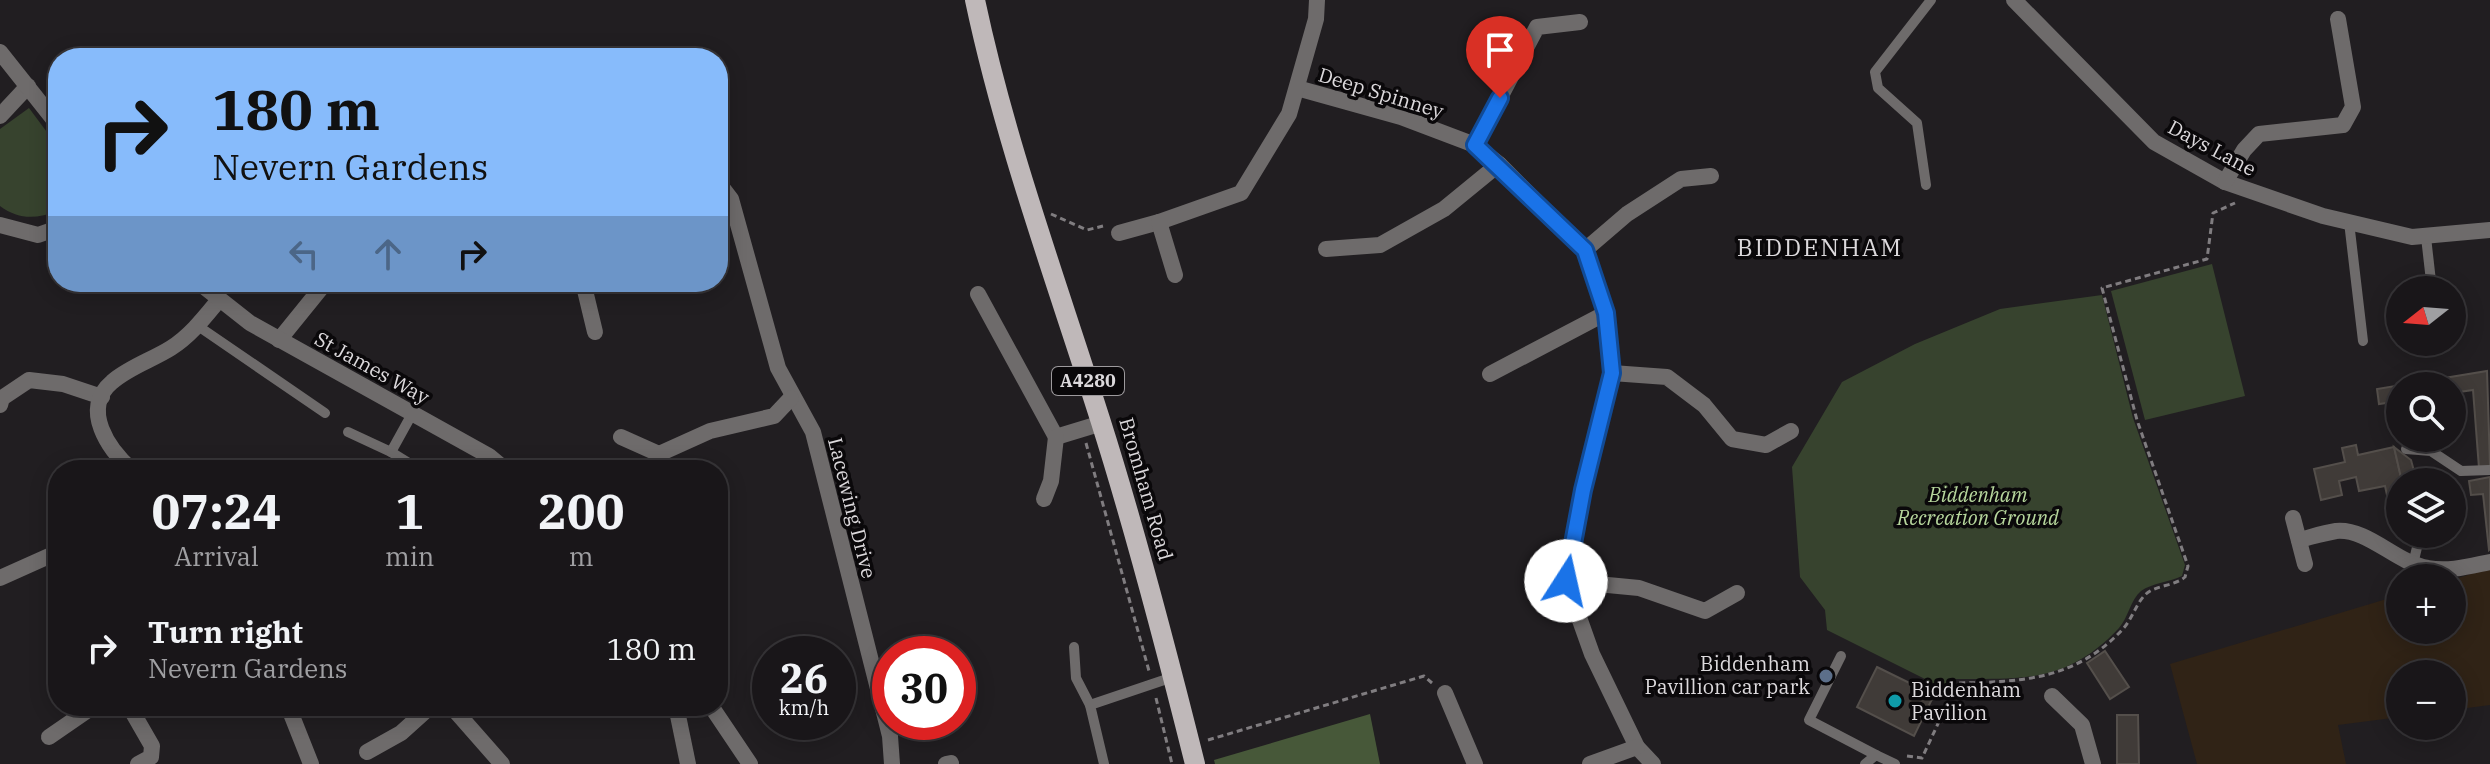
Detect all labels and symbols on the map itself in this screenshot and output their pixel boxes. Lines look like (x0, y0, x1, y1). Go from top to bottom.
pin (1466, 16, 1534, 98)
street label: Deep Spinney (1315, 61, 1447, 124)
street label: Days Lane (2163, 113, 2261, 182)
district label: BIDDENHAM (1737, 231, 1903, 263)
north arrow (2386, 276, 2466, 356)
street label: St James Way (310, 325, 435, 410)
road number: A4280 (1052, 367, 1124, 395)
street label: Bromham Road (1113, 414, 1180, 563)
street label: Lacewing Drive (822, 435, 883, 581)
park label: Biddenham Recreation Ground (1896, 481, 2060, 531)
position arrow (1524, 539, 1608, 623)
speed limit sign: 30 (872, 636, 976, 740)
place label: Biddenham Pavillion car park (1645, 650, 1810, 700)
marker: Biddenham Pavillion car park (1817, 667, 1835, 685)
place label: Biddenham Pavilion (1911, 676, 2021, 726)
marker: Biddenham Pavilion (1886, 692, 1904, 710)

